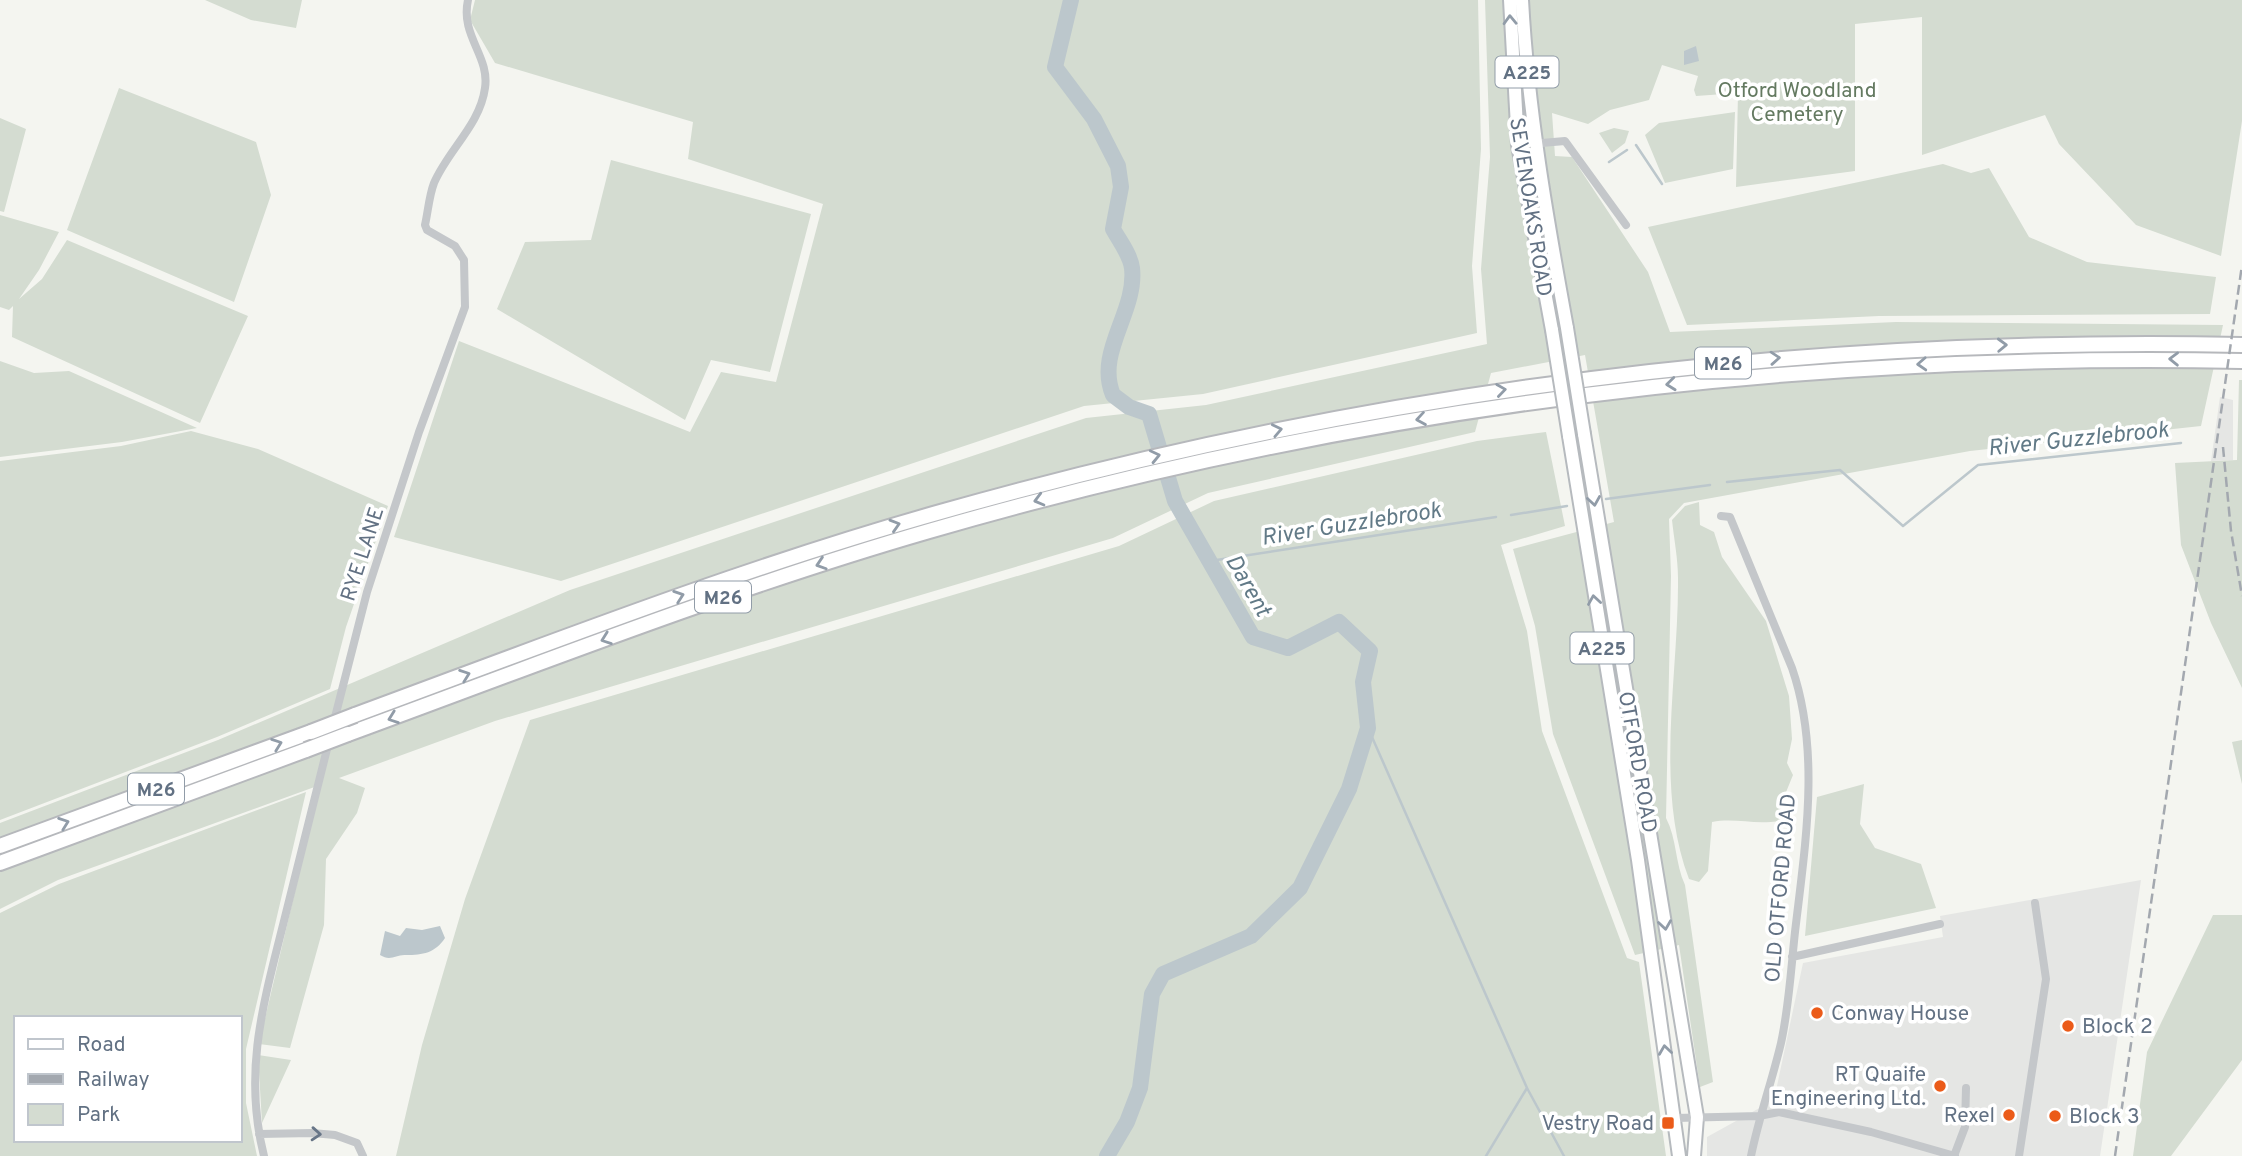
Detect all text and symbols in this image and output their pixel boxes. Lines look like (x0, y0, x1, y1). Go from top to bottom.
one-way arrow (1503, 14, 1518, 25)
road number: A225 (1496, 57, 1558, 88)
park label: Otford Woodland Cemetery (1717, 78, 1877, 129)
street label: SEVENOAKS ROAD (1502, 116, 1557, 299)
one-way arrow (1997, 338, 2008, 353)
road number: M26 (1695, 348, 1751, 378)
one-way arrow (1770, 351, 1781, 366)
one-way arrow (2168, 352, 2179, 367)
one-way arrow (1916, 357, 1927, 372)
one-way arrow (1665, 376, 1676, 391)
one-way arrow (1495, 383, 1506, 398)
one-way arrow (1415, 411, 1427, 426)
water label: River Guzzlebrook (1986, 417, 2171, 464)
one-way arrow (1271, 423, 1283, 438)
one-way arrow (1149, 449, 1161, 464)
one-way arrow (1034, 492, 1046, 507)
one-way arrow (1587, 496, 1602, 507)
water label: River Guzzlebrook (1259, 497, 1444, 554)
street label: RYE LANE (336, 504, 391, 605)
one-way arrow (889, 518, 901, 533)
water label: Darent (1217, 550, 1277, 624)
one-way arrow (815, 556, 827, 571)
road number: M26 (695, 582, 751, 612)
one-way arrow (672, 590, 684, 604)
one-way arrow (1587, 594, 1602, 606)
one-way arrow (601, 631, 613, 645)
road number: A225 (1570, 632, 1634, 664)
one-way arrow (459, 669, 471, 683)
street label: OTFORD ROAD (1611, 689, 1662, 835)
one-way arrow (387, 710, 399, 724)
one-way arrow (271, 738, 283, 752)
road number: M26 (128, 774, 184, 804)
street label: OLD OTFORD ROAD (1760, 793, 1803, 984)
one-way arrow (57, 817, 69, 831)
one-way arrow (1657, 919, 1672, 931)
place label: Conway House (1831, 1001, 1969, 1028)
marker: Conway House (1809, 1005, 1825, 1021)
place label: Block 2 (2082, 1014, 2153, 1041)
legend (14, 1016, 242, 1142)
marker: Block 2 (2060, 1018, 2076, 1034)
text: Road (77, 1032, 126, 1059)
one-way arrow (1658, 1044, 1673, 1056)
place label: RT Quaife Engineering Ltd. (1771, 1062, 1926, 1113)
text: Railway (77, 1067, 150, 1094)
marker: RT Quaife Engineering Ltd. (1932, 1078, 1948, 1094)
text: Park (77, 1102, 120, 1129)
place label: Rexel (1944, 1103, 1995, 1130)
place label: Block 3 (2069, 1104, 2140, 1131)
marker: Rexel (2001, 1107, 2017, 1123)
marker: Block 3 (2047, 1108, 2063, 1124)
place label: Vestry Road (1541, 1111, 1654, 1138)
marker: Vestry Road (1660, 1115, 1676, 1131)
one-way arrow (311, 1126, 322, 1141)

